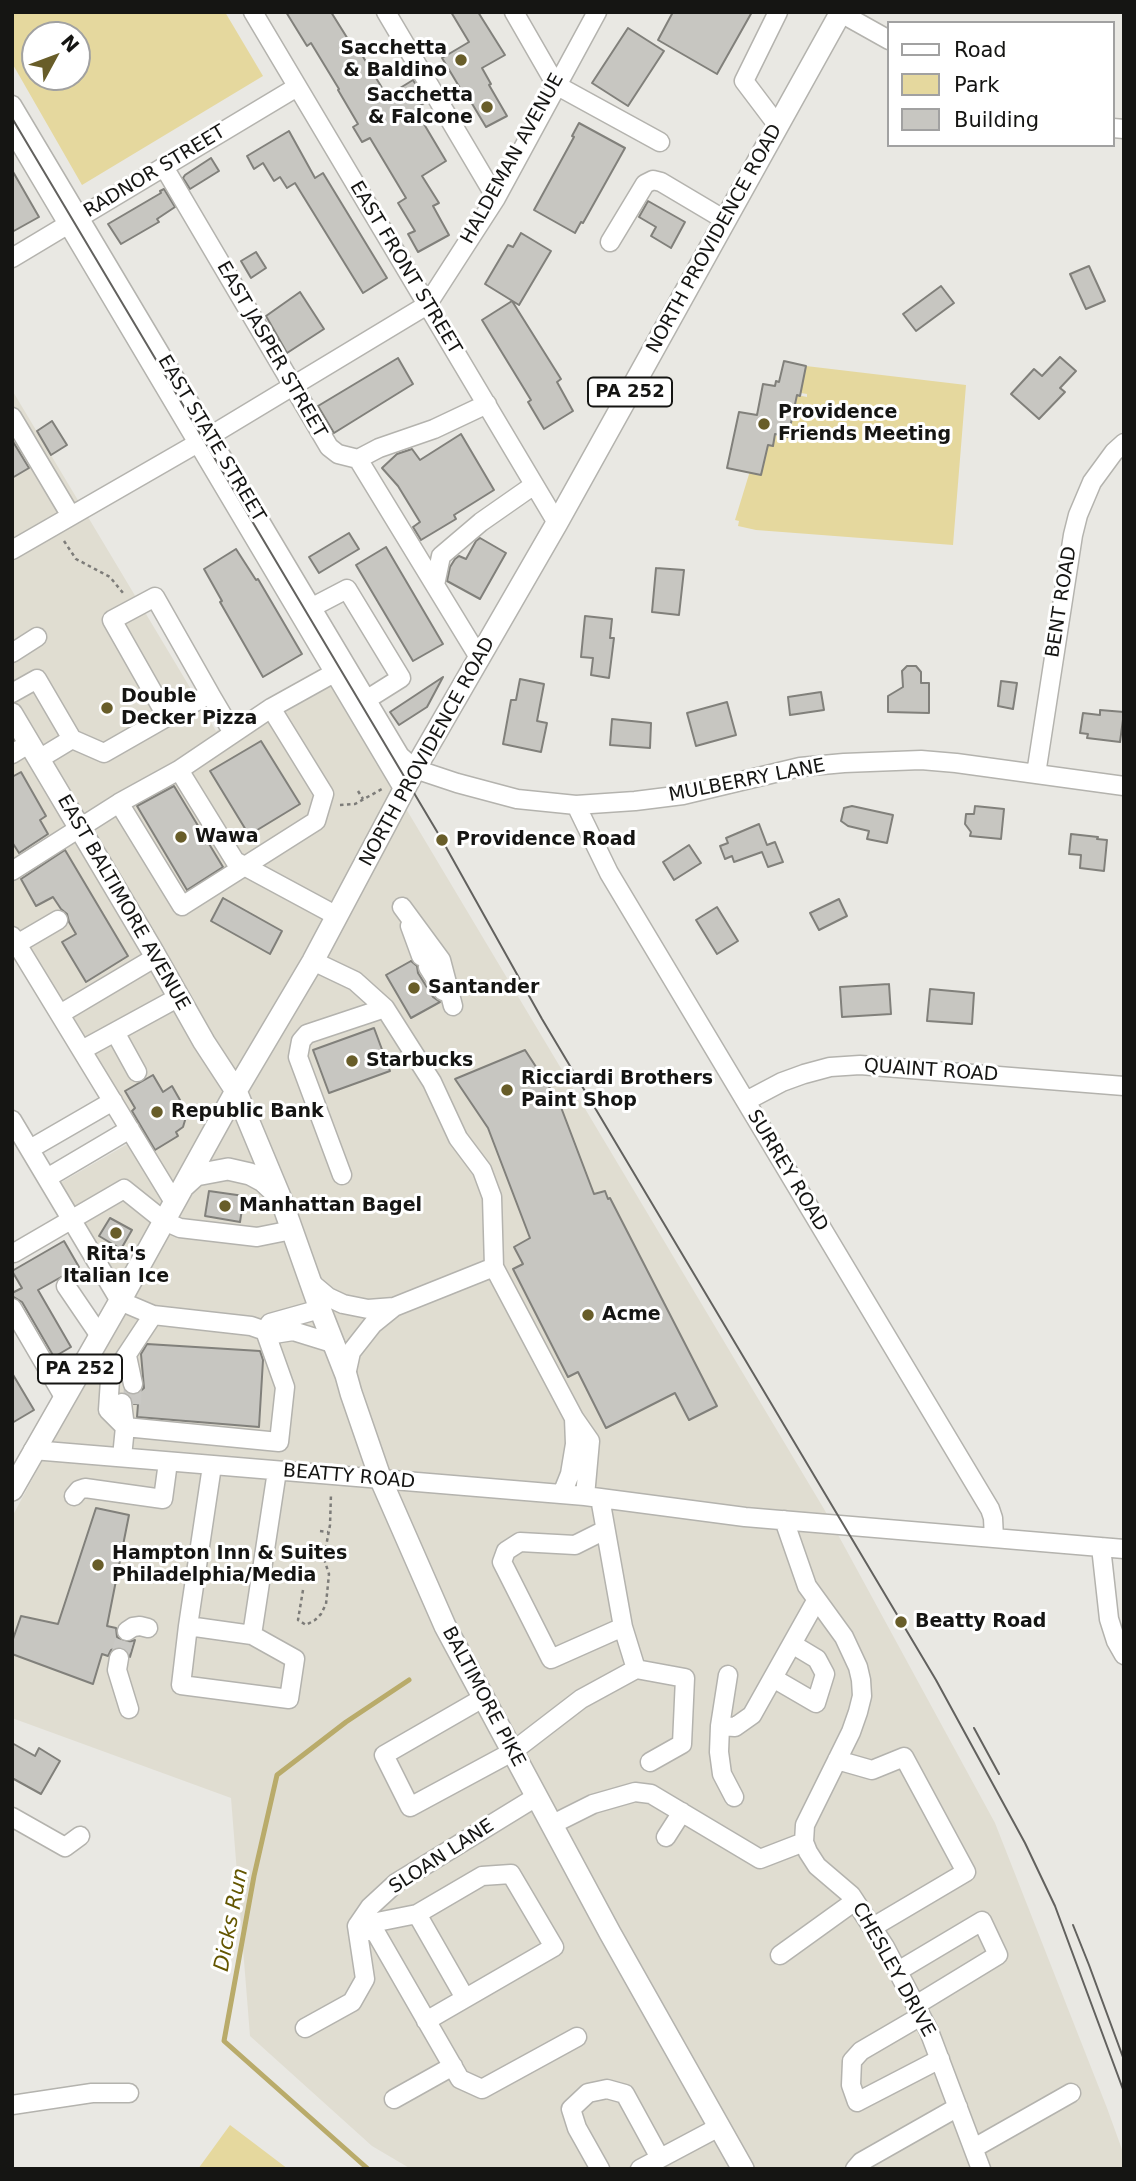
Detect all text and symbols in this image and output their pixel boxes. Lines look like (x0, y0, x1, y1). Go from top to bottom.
north arrow (21, 21, 91, 91)
legend (888, 21, 1115, 147)
text: N (57, 30, 84, 57)
place label: Sacchetta & Baldino (341, 38, 447, 82)
text: Road (954, 38, 1007, 62)
marker: Sacchetta & Baldino (453, 52, 469, 68)
street label: HALDEMAN AVENUE (457, 70, 569, 248)
text: Park (954, 73, 999, 97)
place label: Sacchetta & Falcone (367, 85, 473, 129)
marker: Sacchetta & Falcone (479, 99, 495, 115)
text: Building (954, 108, 1039, 132)
street label: NORTH PROVIDENCE ROAD (642, 120, 788, 358)
street label: RADNOR STREET (80, 121, 230, 223)
street label: EAST FRONT STREET (344, 177, 466, 359)
street label: EAST JASPER STREET (211, 258, 331, 442)
street label: EAST STATE STREET (152, 351, 270, 527)
road number: PA 252 (588, 378, 672, 406)
place label: Providence Friends Meeting (778, 402, 951, 446)
marker: Providence Friends Meeting (756, 416, 772, 432)
street label: BENT ROAD (1042, 545, 1082, 659)
street label: NORTH PROVIDENCE ROAD (355, 633, 501, 871)
place label: Double Decker Pizza (121, 686, 257, 730)
marker: Double Decker Pizza (99, 700, 115, 716)
street label: MULBERRY LANE (667, 755, 827, 807)
street label: EAST BALTIMORE AVENUE (52, 791, 194, 1015)
place label: Wawa (195, 826, 258, 848)
marker: Wawa (173, 829, 189, 845)
place label: Providence Road (456, 829, 636, 851)
marker: Providence Road (434, 832, 450, 848)
place label: Santander (428, 977, 539, 999)
marker: Santander (406, 980, 422, 996)
place label: Starbucks (366, 1050, 473, 1072)
marker: Starbucks (344, 1053, 360, 1069)
street label: QUAINT ROAD (863, 1055, 999, 1087)
place label: Ricciardi Brothers Paint Shop (521, 1068, 713, 1112)
marker: Ricciardi Brothers Paint Shop (499, 1082, 515, 1098)
place label: Republic Bank (171, 1101, 324, 1123)
marker: Republic Bank (149, 1104, 165, 1120)
street label: SURREY ROAD (742, 1106, 832, 1236)
place label: Manhattan Bagel (239, 1195, 422, 1217)
marker: Manhattan Bagel (217, 1198, 233, 1214)
marker: Rita's Italian Ice (108, 1225, 124, 1241)
place label: Rita's Italian Ice (63, 1244, 169, 1288)
place label: Acme (602, 1304, 661, 1326)
marker: Acme (580, 1307, 596, 1323)
road number: PA 252 (38, 1354, 122, 1384)
street label: BEATTY ROAD (282, 1460, 416, 1494)
place label: Hampton Inn & Suites Philadelphia/Media (112, 1543, 347, 1587)
marker: Hampton Inn & Suites Philadelphia/Media (90, 1557, 106, 1573)
place label: Beatty Road (915, 1611, 1046, 1633)
marker: Beatty Road (893, 1614, 909, 1630)
street label: BALTIMORE PIKE (436, 1623, 530, 1771)
street label: SLOAN LANE (385, 1815, 499, 1899)
water label: Dicks Run (210, 1866, 254, 1974)
street label: CHESLEY DRIVE (847, 1899, 939, 2041)

